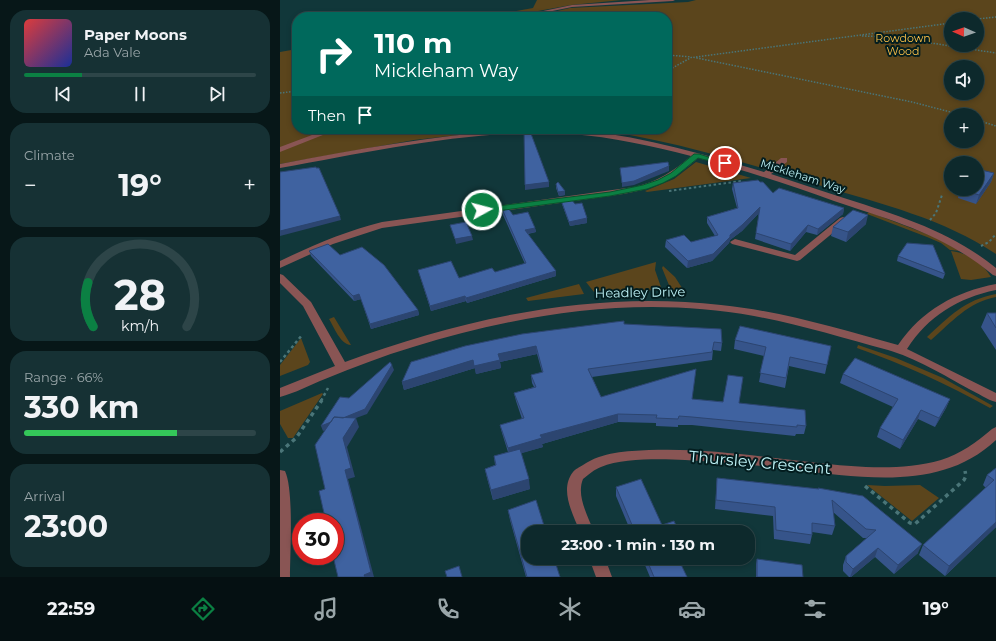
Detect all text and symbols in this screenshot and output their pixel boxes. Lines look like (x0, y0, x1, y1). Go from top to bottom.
north arrow (944, 12, 984, 52)
map controls (944, 12, 984, 196)
text: Paper Moons (84, 25, 187, 44)
text: 110 m (374, 26, 452, 60)
icon: right (308, 28, 360, 80)
park label: Rowdown Wood (875, 31, 931, 58)
text: Ada Vale (84, 44, 141, 60)
text: Mickleham Way (374, 60, 518, 82)
button: sound (944, 60, 984, 100)
icon: previous (52, 83, 74, 105)
icon: pause (129, 83, 151, 105)
icon: next (206, 83, 228, 105)
icon: arrive (354, 104, 376, 126)
text: Then (308, 106, 346, 125)
button: + (944, 108, 984, 148)
pin (708, 146, 742, 180)
text: Climate (24, 147, 75, 163)
icon: arrive (714, 152, 736, 174)
street label: Mickleham Way (759, 156, 847, 196)
button: − (944, 156, 984, 196)
text: 19° (118, 167, 162, 204)
text: − (24, 172, 37, 199)
text: + (243, 172, 256, 199)
position arrow (461, 189, 503, 231)
text: 28 (114, 269, 166, 319)
street label: Headley Drive (595, 283, 686, 301)
text: km/h (121, 316, 159, 334)
text: Range · 66% (24, 369, 103, 385)
text: 330 km (24, 389, 139, 426)
street label: Thursley Crescent (688, 447, 832, 478)
text: Arrival (24, 488, 65, 504)
text: 23:00 (24, 508, 108, 545)
speed limit sign: 30 (292, 513, 344, 565)
text: 23:00 · 1 min · 130 m (561, 535, 715, 554)
icon: directions (189, 595, 217, 623)
icon: music (312, 595, 340, 623)
icon: phone (434, 595, 462, 623)
icon: climate (556, 595, 584, 623)
icon: car (678, 595, 706, 623)
icon: filters (801, 595, 829, 623)
text: 22:59 (47, 598, 95, 620)
text: 19° (923, 598, 949, 620)

